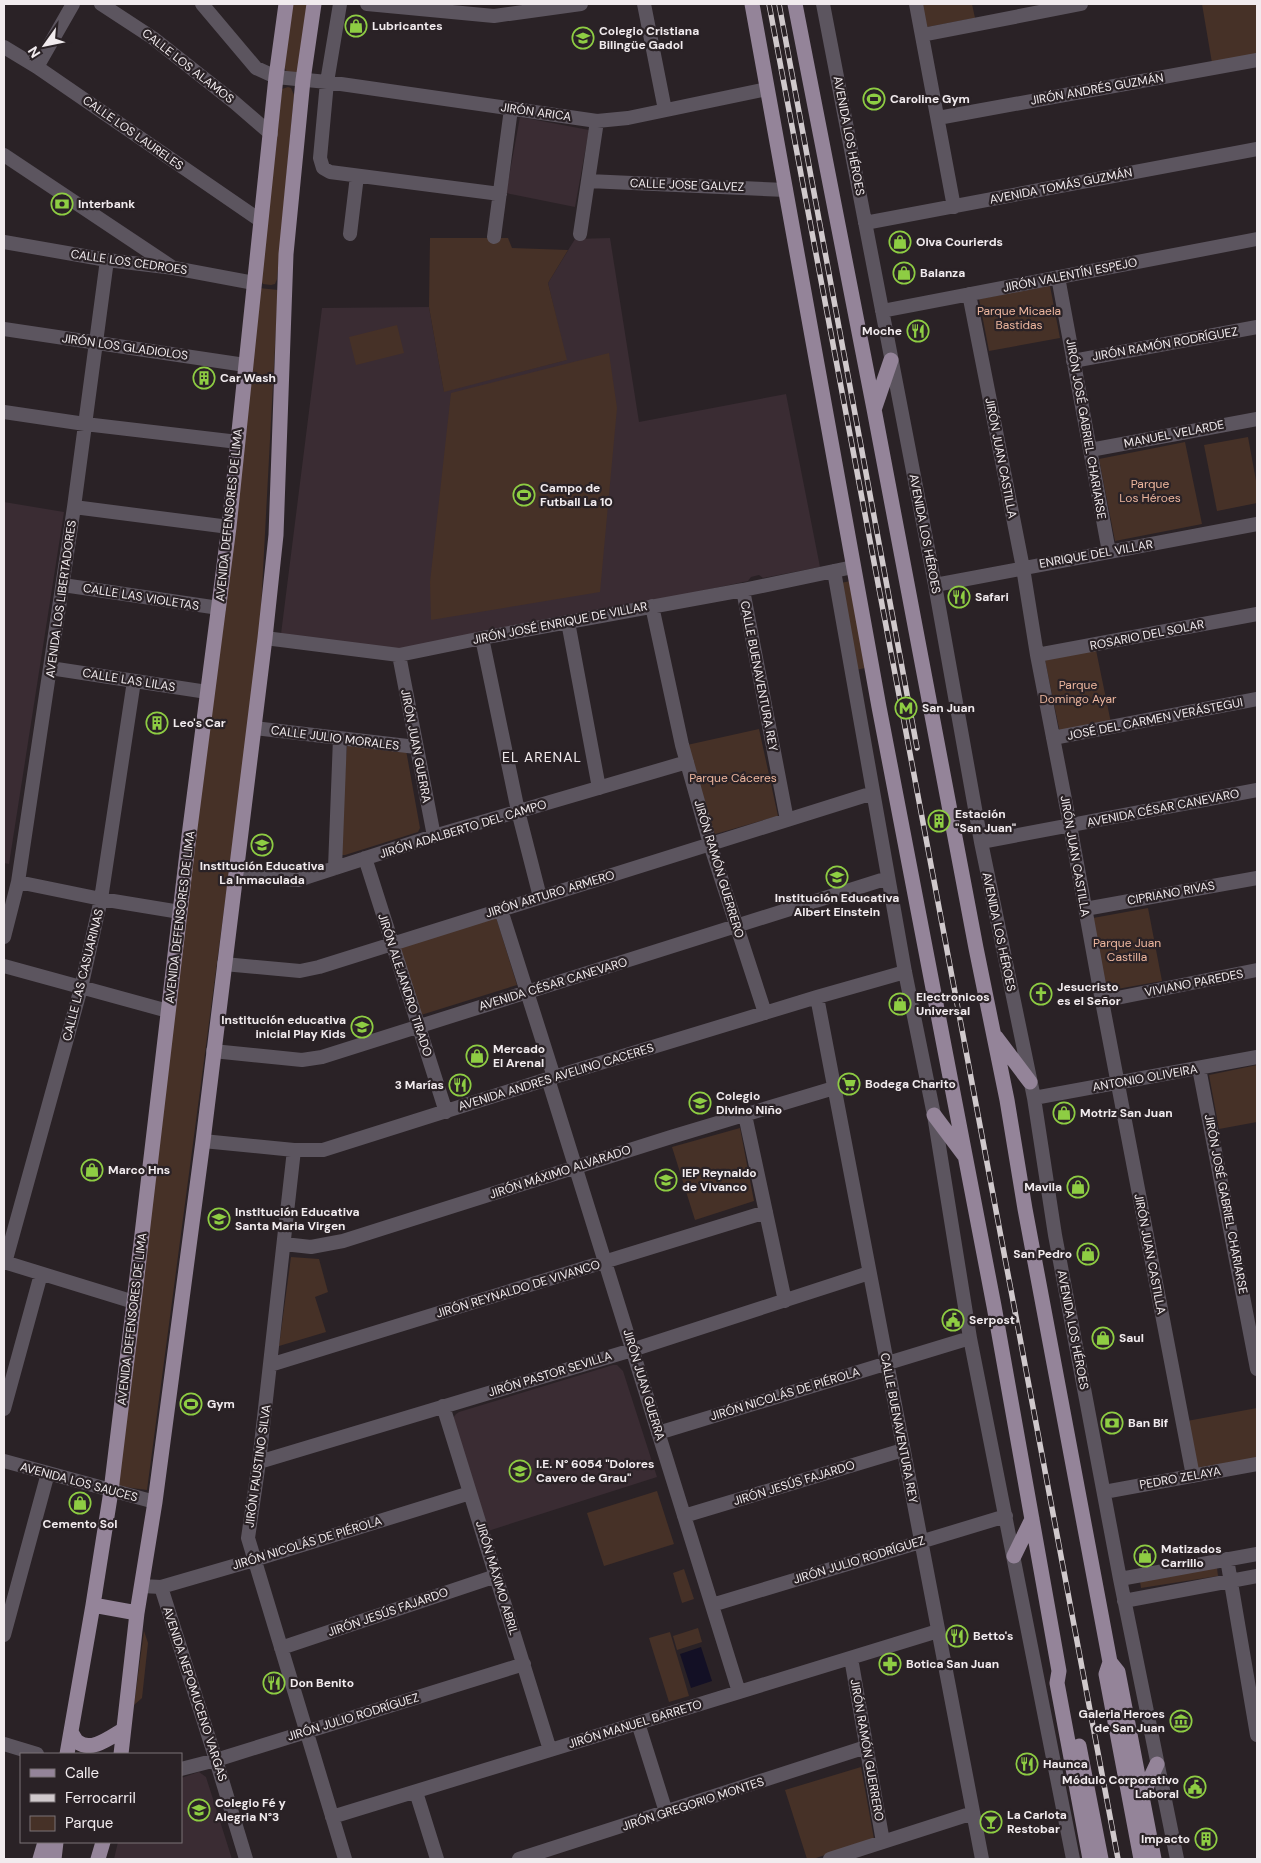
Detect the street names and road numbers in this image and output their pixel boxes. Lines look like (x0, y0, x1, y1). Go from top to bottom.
street label: CALLE LOS ALAMOS (139, 25, 237, 107)
street label: JIRÓN ANDRÉS GUZMÁN (1029, 69, 1165, 109)
street label: AVENIDA LOS HÉROES (830, 75, 868, 197)
street label: CALLE LOS LAURELES (79, 92, 187, 174)
street label: JIRÓN ARICA (500, 99, 572, 125)
street label: AVENIDA TOMÁS GUZMÁN (988, 164, 1134, 208)
street label: CALLE JOSE GALVEZ (630, 175, 744, 195)
street label: CALLE LOS CEDROES (70, 246, 188, 278)
street label: JIRÓN VALENTÍN ESPEJO (1001, 254, 1139, 296)
street label: JIRÓN RAMÓN RODRÍGUEZ (1091, 323, 1239, 365)
street label: JIRÓN LOS GLADIOLOS (61, 330, 189, 364)
street label: JIRÓN JOSÉ GABRIEL CHARIARSE (1062, 337, 1110, 521)
street label: JIRÓN JUAN CASTILLA (981, 396, 1021, 520)
street label: MANUEL VELARDE (1123, 416, 1226, 452)
street label: AVENIDA DEFENSORES DE LIMA (212, 428, 246, 602)
street label: AVENIDA LOS HÉROES (906, 473, 944, 595)
street label: AVENIDA LOS LIBERTADORES (42, 519, 80, 679)
street label: ENRIQUE DEL VILLAR (1038, 536, 1154, 572)
street label: CALLE LAS VIOLETAS (82, 580, 200, 614)
street label: JIRÓN JOSÉ ENRIQUE DE VILLAR (471, 598, 649, 648)
street label: CALLE BUENAVENTURA REY (737, 599, 781, 753)
street label: ROSARIO DEL SOLAR (1089, 616, 1205, 654)
street label: CALLE LAS LILAS (81, 665, 177, 695)
street label: JIRÓN JUAN GUERRA (397, 688, 435, 804)
street label: JOSÉ DEL CARMEN VERÁSTEGUI (1066, 694, 1244, 744)
street label: CALLE JULIO MORALES (270, 722, 400, 754)
street label: AVENIDA CÉSAR CANEVARO (1085, 785, 1241, 831)
street label: JIRÓN JUAN CASTILLA (1056, 794, 1094, 918)
street label: JIRÓN ADALBERTO DEL CAMPO (378, 796, 548, 862)
street label: JIRÓN RAMÓN GUERRERO (690, 798, 748, 940)
street label: AVENIDA DEFENSORES DE LIMA (161, 830, 199, 1004)
street label: JIRÓN ARTURO ARMERO (483, 867, 617, 921)
street label: AVENIDA LOS HÉROES (979, 871, 1019, 993)
street label: CIPRIANO RIVAS (1126, 877, 1216, 909)
street label: CALLE LAS CASUARINAS (59, 907, 107, 1043)
street label: JIRÓN ALEJANDRO TIRADO (374, 911, 436, 1059)
street label: AVENIDA CÉSAR CANEVARO (477, 954, 629, 1014)
street label: VIVIANO PAREDES (1143, 966, 1245, 1000)
street label: AVENIDA ANDRES AVELINO CACERES (456, 1040, 656, 1114)
street label: ANTONIO OLIVEIRA (1091, 1061, 1199, 1095)
street label: JIRÓN JOSÉ GABRIEL CHARIARSE (1201, 1113, 1251, 1296)
street label: JIRÓN MÁXIMO ALVARADO (487, 1142, 633, 1202)
street label: JIRÓN JUAN CASTILLA (1130, 1192, 1170, 1316)
street label: AVENIDA DEFENSORES DE LIMA (113, 1232, 151, 1406)
street label: JIRÓN REYNALDO DE VIVANCO (434, 1256, 602, 1322)
street label: AVENIDA LOS HÉROES (1054, 1269, 1092, 1391)
street label: JIRÓN JUAN GUERRA (619, 1327, 669, 1443)
street label: JIRÓN PASTOR SEVILLA (486, 1348, 614, 1400)
street label: CALLE BUENAVENTURA REY (877, 1351, 921, 1505)
street label: JIRÓN NICOLÁS DE PIÉROLA (708, 1364, 862, 1424)
street label: JIRÓN FAUSTINO SILVA (241, 1403, 275, 1529)
street label: JIRÓN JESÚS FAJARDO (731, 1457, 857, 1509)
street label: AVENIDA LOS SAUCES (18, 1459, 140, 1505)
street label: PEDRO ZELAYA (1138, 1463, 1222, 1493)
street label: JIRÓN NICOLÁS DE PIÉROLA (230, 1513, 384, 1573)
street label: JIRÓN MÁXIMO ABRIL (472, 1519, 522, 1637)
street label: JIRÓN JULIO RODRÍGUEZ (791, 1532, 927, 1588)
street label: JIRÓN JESÚS FAJARDO (326, 1584, 450, 1640)
street label: AVENIDA NEPOMUCENO VARGAS (159, 1605, 231, 1783)
street label: JIRÓN RAMÓN GUERRERO (847, 1678, 887, 1822)
street label: JIRÓN JULIO RODRÍGUEZ (285, 1689, 421, 1745)
street label: JIRÓN MANUEL BARRETO (566, 1696, 704, 1752)
street label: JIRÓN GREGORIO MONTES (620, 1773, 766, 1835)

